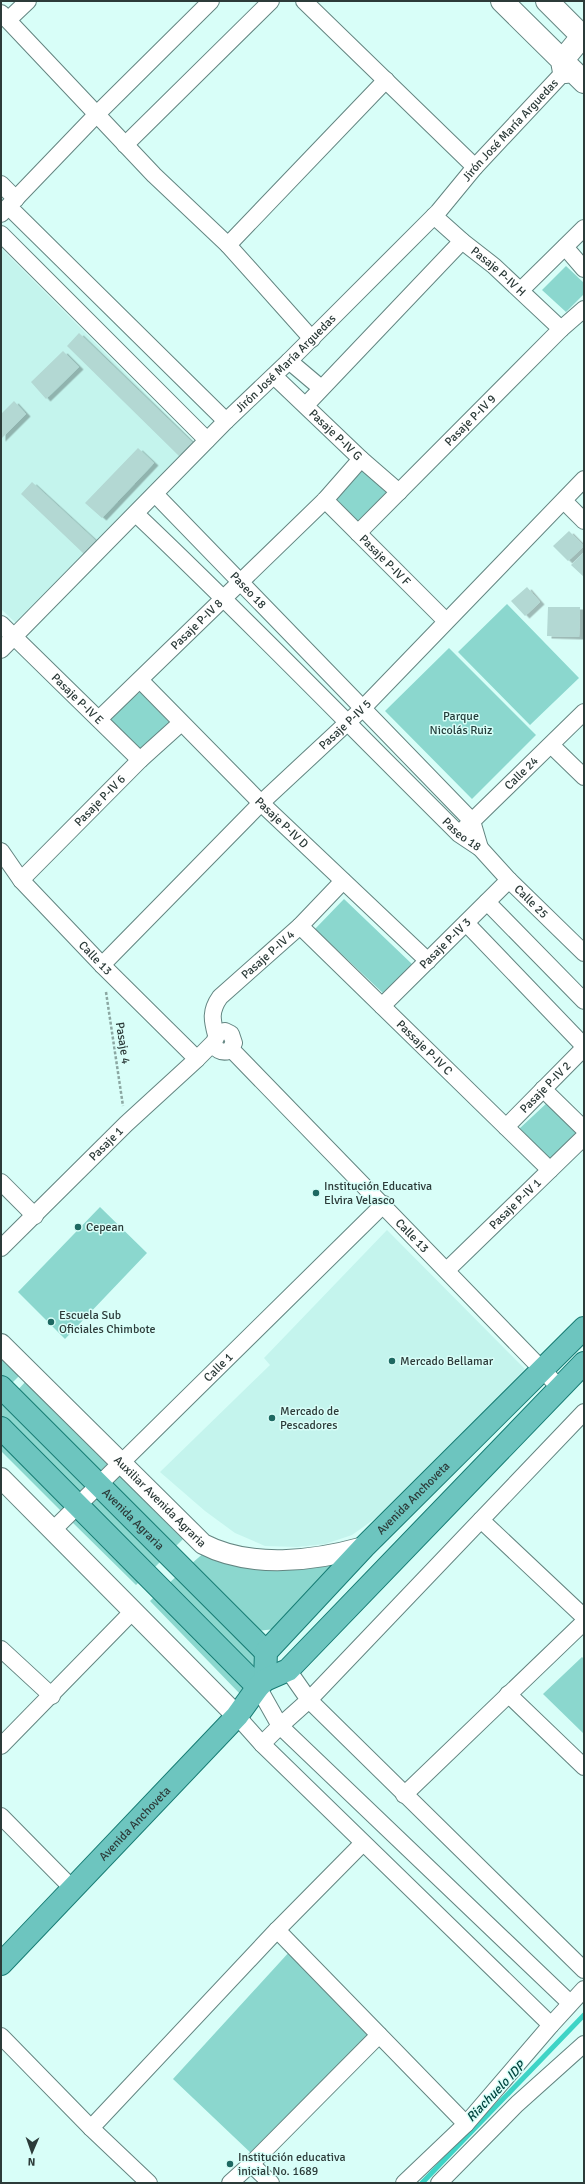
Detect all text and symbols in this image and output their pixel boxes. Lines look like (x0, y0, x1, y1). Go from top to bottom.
street label: Jirón José María Arguedas (459, 76, 562, 185)
street label: Pasaje P-IV H (468, 244, 529, 300)
street label: Jirón José María Arguedas (233, 311, 339, 416)
street label: Pasaje P-IV 9 (442, 392, 499, 450)
street label: Pasaje P-IV G (305, 406, 365, 464)
street label: Pasaje P-IV F (356, 532, 414, 589)
street label: Paseo 18 (227, 569, 269, 612)
street label: Pasaje P-IV 8 (168, 596, 226, 653)
street label: Pasaje P-IV E (48, 670, 106, 728)
street label: Pasaje P-IV 5 (316, 697, 375, 753)
park label: Parque Nicolás Ruiz (430, 709, 492, 738)
street label: Calle 24 (501, 753, 542, 793)
street label: Pasaje P-IV 6 (71, 772, 129, 830)
street label: Pasaje P-IV D (251, 794, 311, 852)
street label: Paseo 18 (439, 815, 484, 855)
street label: Calle 25 (511, 882, 551, 922)
street label: Pasaje P-IV 3 (417, 915, 474, 972)
street label: Pasaje P-IV 4 (238, 927, 298, 983)
street label: Calle 13 (75, 938, 115, 979)
street label: Passaje P-IV C (393, 1017, 455, 1079)
street label: Pasaje 4 (112, 1021, 133, 1066)
street label: Pasaje P-IV 2 (517, 1059, 574, 1116)
street label: Pasaje 1 (86, 1124, 127, 1164)
street label: Pasaje P-IV 1 (486, 1176, 545, 1233)
place label: Institución Educativa Elvira Velasco (324, 1179, 432, 1208)
marker: Institución Educativa Elvira Velasco (311, 1188, 321, 1198)
street label: Calle 13 (392, 1216, 432, 1256)
place label: Cepean (86, 1220, 124, 1235)
marker: Cepean (73, 1222, 83, 1232)
place label: Escuela Sub Oficiales Chimbote (59, 1308, 155, 1337)
marker: Escuela Sub Oficiales Chimbote (46, 1317, 56, 1327)
street label: Calle 1 (201, 1350, 236, 1385)
place label: Mercado Bellamar (400, 1354, 494, 1369)
marker: Mercado Bellamar (387, 1356, 397, 1366)
place label: Mercado de Pescadores (280, 1404, 339, 1433)
marker: Mercado de Pescadores (267, 1413, 277, 1423)
street label: Auxiliar Avenida Agraria (111, 1452, 211, 1548)
street label: Avenida Anchoveta (374, 1459, 453, 1538)
street label: Avenida Agraria (99, 1485, 167, 1553)
street label: Avenida Anchoveta (96, 1783, 174, 1864)
water label: Riachuelo IDP (463, 2057, 530, 2125)
north arrow (12, 2132, 52, 2172)
place label: Institución educativa inicial No. 1689 (238, 2150, 345, 2179)
text: N (28, 2155, 36, 2168)
marker: Institución educativa inicial No. 1689 (225, 2159, 235, 2169)

